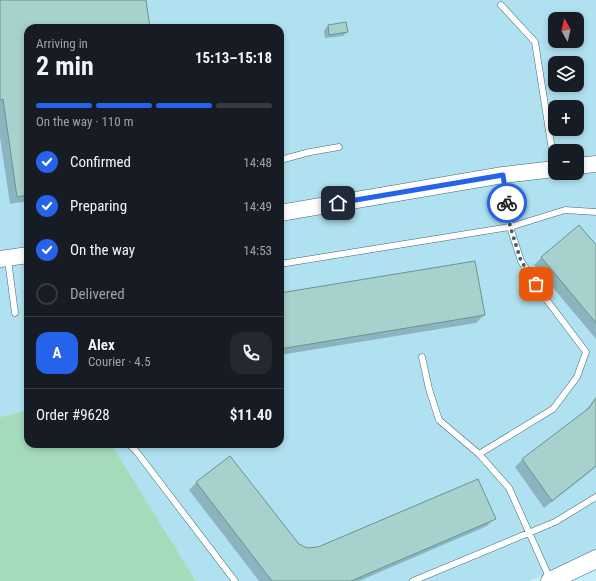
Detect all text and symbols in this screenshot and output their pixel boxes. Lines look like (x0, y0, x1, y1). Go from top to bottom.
north arrow (548, 12, 584, 48)
map controls (548, 12, 584, 180)
text: Arriving in (36, 36, 88, 51)
text: 15:13–15:18 (195, 49, 272, 67)
text: 2 min (36, 51, 94, 81)
button: layers (548, 56, 584, 92)
button: + (548, 100, 584, 136)
text: On the way · 110 m (36, 114, 133, 129)
button: − (548, 144, 584, 180)
icon: check (36, 151, 58, 173)
text: Confirmed (70, 153, 131, 171)
text: 14:48 (243, 155, 272, 170)
courier (487, 183, 527, 223)
pin (321, 186, 355, 220)
icon: home (327, 192, 349, 214)
icon: bike (496, 192, 518, 214)
icon: check (36, 195, 58, 217)
text: Preparing (70, 197, 127, 215)
text: 14:49 (243, 199, 272, 214)
icon: check (36, 239, 58, 261)
text: On the way (70, 241, 135, 259)
text: 14:53 (243, 243, 272, 258)
pin (519, 267, 553, 301)
icon: bag (525, 273, 547, 295)
text: Delivered (70, 285, 125, 303)
button: phone (230, 332, 272, 374)
text: Alex (88, 336, 115, 354)
text: A (53, 344, 61, 362)
text: Courier · 4.5 (88, 354, 151, 369)
text: Order #9628 (36, 406, 110, 424)
text: $11.40 (230, 406, 272, 424)

